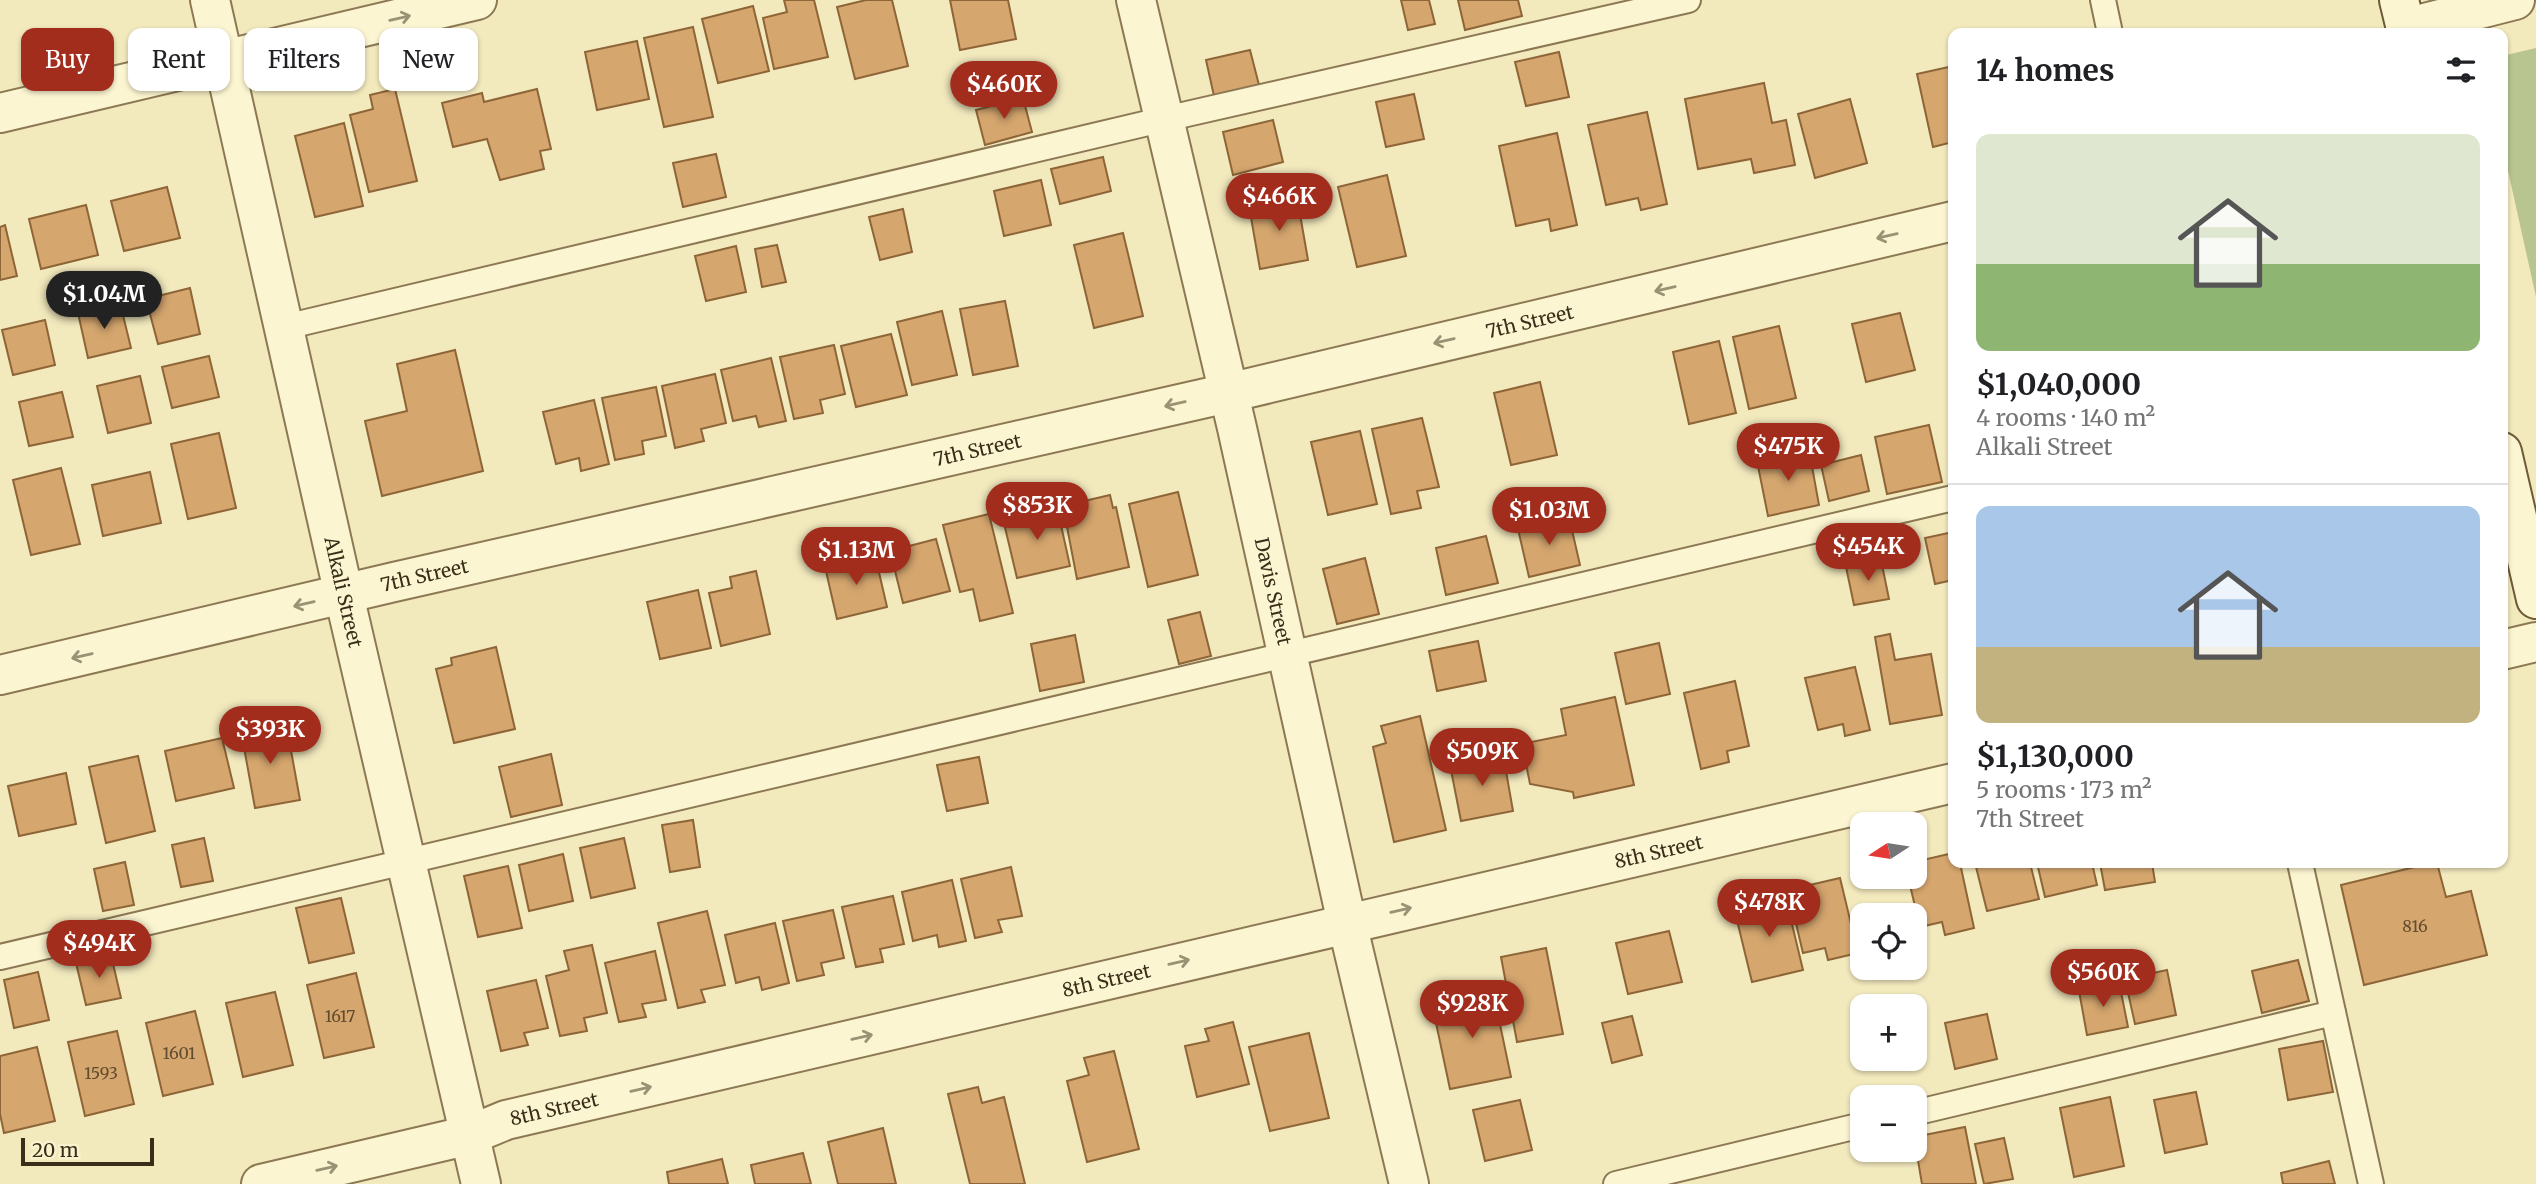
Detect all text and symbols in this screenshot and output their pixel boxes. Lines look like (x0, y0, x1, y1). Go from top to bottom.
one-way arrow (388, 11, 411, 24)
chip: Buy (21, 28, 114, 91)
chip: Rent (128, 28, 230, 91)
chip: Filters (244, 28, 365, 91)
chip: New (379, 28, 478, 91)
text: 14 homes (1976, 51, 2114, 89)
icon: filters (2442, 51, 2480, 89)
pin: $460K (955, 61, 1053, 121)
text: $460K (966, 69, 1042, 98)
pin: $466K (1230, 174, 1328, 233)
icon: home (2165, 180, 2291, 306)
text: $466K (1242, 181, 1316, 210)
one-way arrow (1876, 230, 1899, 243)
pin: $1.04M (47, 272, 161, 331)
text: $1.04M (62, 279, 146, 308)
one-way arrow (1654, 283, 1677, 296)
street label: 7th Street (1483, 299, 1576, 343)
one-way arrow (1433, 335, 1456, 348)
text: $1,040,000 (1976, 365, 2141, 403)
one-way arrow (1164, 398, 1187, 412)
text: 4 rooms · 140 m² (1976, 403, 2155, 432)
pin: $475K (1739, 424, 1837, 483)
street label: 7th Street (931, 428, 1024, 471)
text: $475K (1753, 431, 1823, 460)
text: Alkali Street (1976, 432, 2113, 461)
pin: $853K (988, 482, 1086, 542)
pin: $1.03M (1492, 488, 1606, 547)
text: $853K (1002, 490, 1072, 519)
text: $1.03M (1508, 495, 1590, 524)
pin: $454K (1819, 524, 1917, 583)
pin: $1.13M (799, 528, 913, 587)
text: $454K (1832, 531, 1904, 560)
street label: Alkali Street (319, 533, 368, 650)
text: $1.13M (817, 535, 895, 564)
street label: Davis Street (1250, 535, 1297, 648)
icon: home (2165, 552, 2291, 678)
street label: 7th Street (378, 553, 471, 597)
one-way arrow (293, 598, 316, 612)
one-way arrow (71, 650, 94, 663)
pin: $393K (221, 706, 319, 766)
text: $393K (235, 714, 305, 743)
pin: $509K (1433, 728, 1531, 788)
text: $509K (1445, 736, 1519, 765)
text: $1,130,000 (1976, 737, 2134, 775)
text: 5 rooms · 173 m² (1976, 775, 2152, 804)
text: 7th Street (1976, 804, 2084, 833)
north arrow (1850, 812, 1927, 889)
map controls (1850, 812, 1927, 1162)
street label: 8th Street (1612, 830, 1706, 873)
pin: $478K (1720, 880, 1818, 939)
text: $478K (1733, 887, 1805, 916)
one-way arrow (1389, 903, 1412, 917)
button: locate (1850, 903, 1927, 980)
house number: 816 (2402, 916, 2428, 936)
pin: $494K (50, 920, 148, 980)
text: $494K (62, 928, 136, 957)
pin: $560K (2054, 950, 2152, 1009)
one-way arrow (1167, 955, 1190, 969)
text: $560K (2067, 957, 2139, 986)
street label: 8th Street (1060, 958, 1153, 1002)
pin: $928K (1423, 981, 1521, 1040)
text: $928K (1436, 988, 1508, 1017)
button: + (1850, 994, 1927, 1071)
house number: 1617 (325, 1006, 355, 1026)
one-way arrow (850, 1030, 873, 1043)
house number: 1601 (162, 1043, 196, 1063)
house number: 1593 (84, 1063, 118, 1083)
one-way arrow (629, 1082, 652, 1095)
button: − (1850, 1085, 1927, 1162)
street label: 8th Street (507, 1087, 601, 1131)
scale bar (21, 1135, 154, 1167)
text: 20 m (32, 1138, 79, 1162)
one-way arrow (315, 1161, 338, 1175)

